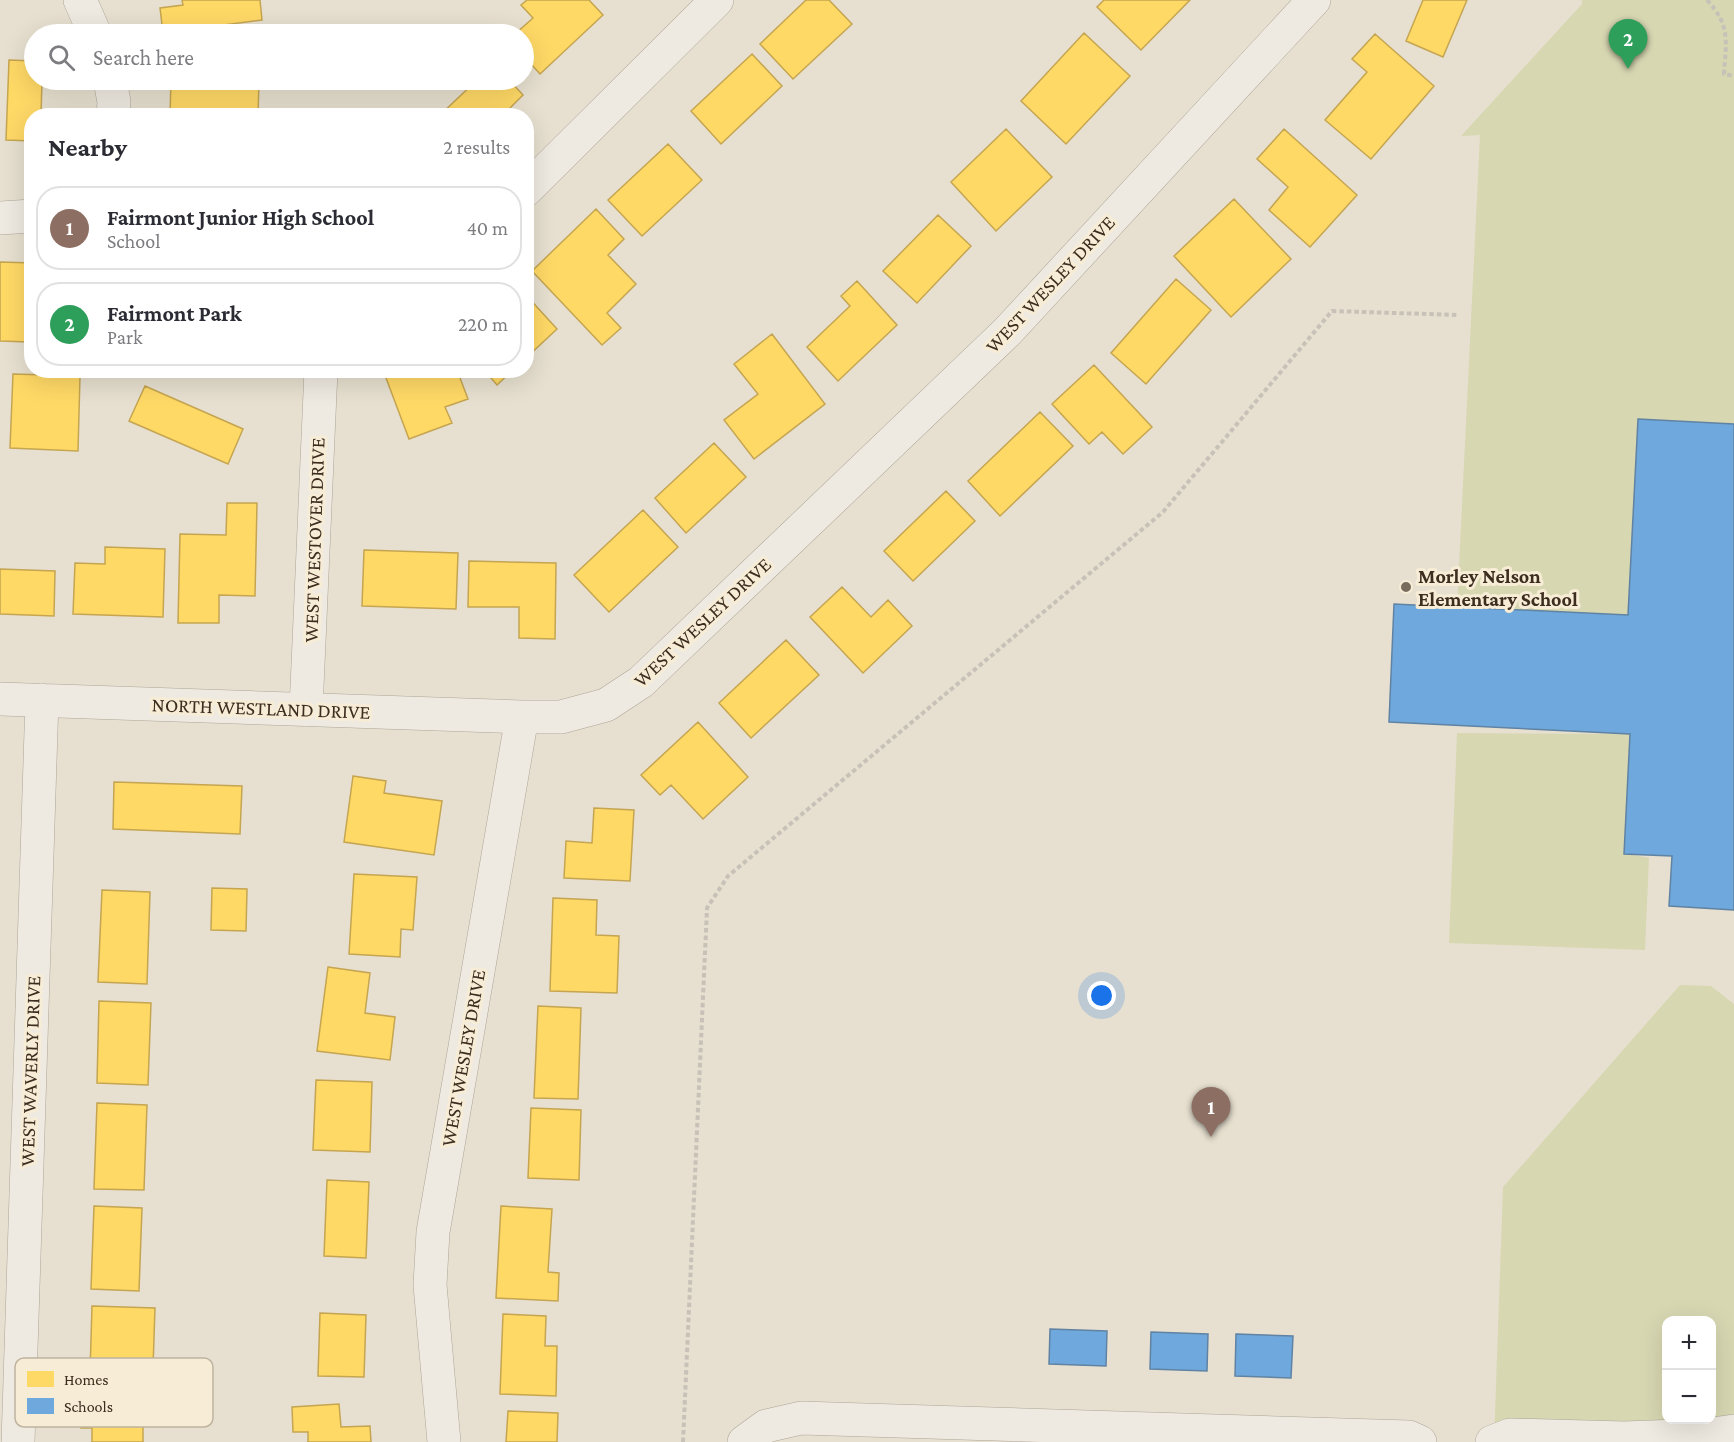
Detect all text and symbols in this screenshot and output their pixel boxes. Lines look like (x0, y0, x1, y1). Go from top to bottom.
pin: 2 (1608, 20, 1648, 69)
search box (24, 24, 534, 90)
icon: search (45, 41, 78, 74)
text: Search here (93, 45, 194, 70)
text: Nearby (48, 133, 127, 162)
text: 2 results (443, 136, 510, 158)
text: Fairmont Junior High School (107, 205, 374, 230)
street label: WEST WESLEY DRIVE (981, 211, 1119, 357)
text: 1 (66, 217, 73, 239)
text: 40 m (467, 217, 508, 239)
text: School (107, 230, 160, 252)
text: Fairmont Park (107, 301, 242, 326)
text: 2 (64, 313, 75, 335)
text: 220 m (458, 313, 508, 335)
text: Park (107, 326, 143, 348)
street label: WEST WESTOVER DRIVE (299, 437, 329, 643)
street label: WEST WESLEY DRIVE (629, 553, 775, 691)
place label: Morley Nelson Elementary School (1418, 565, 1578, 610)
marker: Morley Nelson Elementary School (1399, 580, 1413, 594)
street label: NORTH WESTLAND DRIVE (151, 693, 371, 723)
street label: WEST WESLEY DRIVE (437, 968, 489, 1148)
street label: WEST WAVERLY DRIVE (16, 975, 44, 1167)
your location (1087, 981, 1116, 1010)
pin: 1 (1192, 1088, 1230, 1137)
map controls (1662, 1316, 1716, 1424)
button: + (1662, 1316, 1716, 1370)
legend (15, 1358, 213, 1427)
button: − (1662, 1370, 1716, 1424)
text: Homes (64, 1371, 109, 1388)
text: Schools (64, 1398, 113, 1415)

